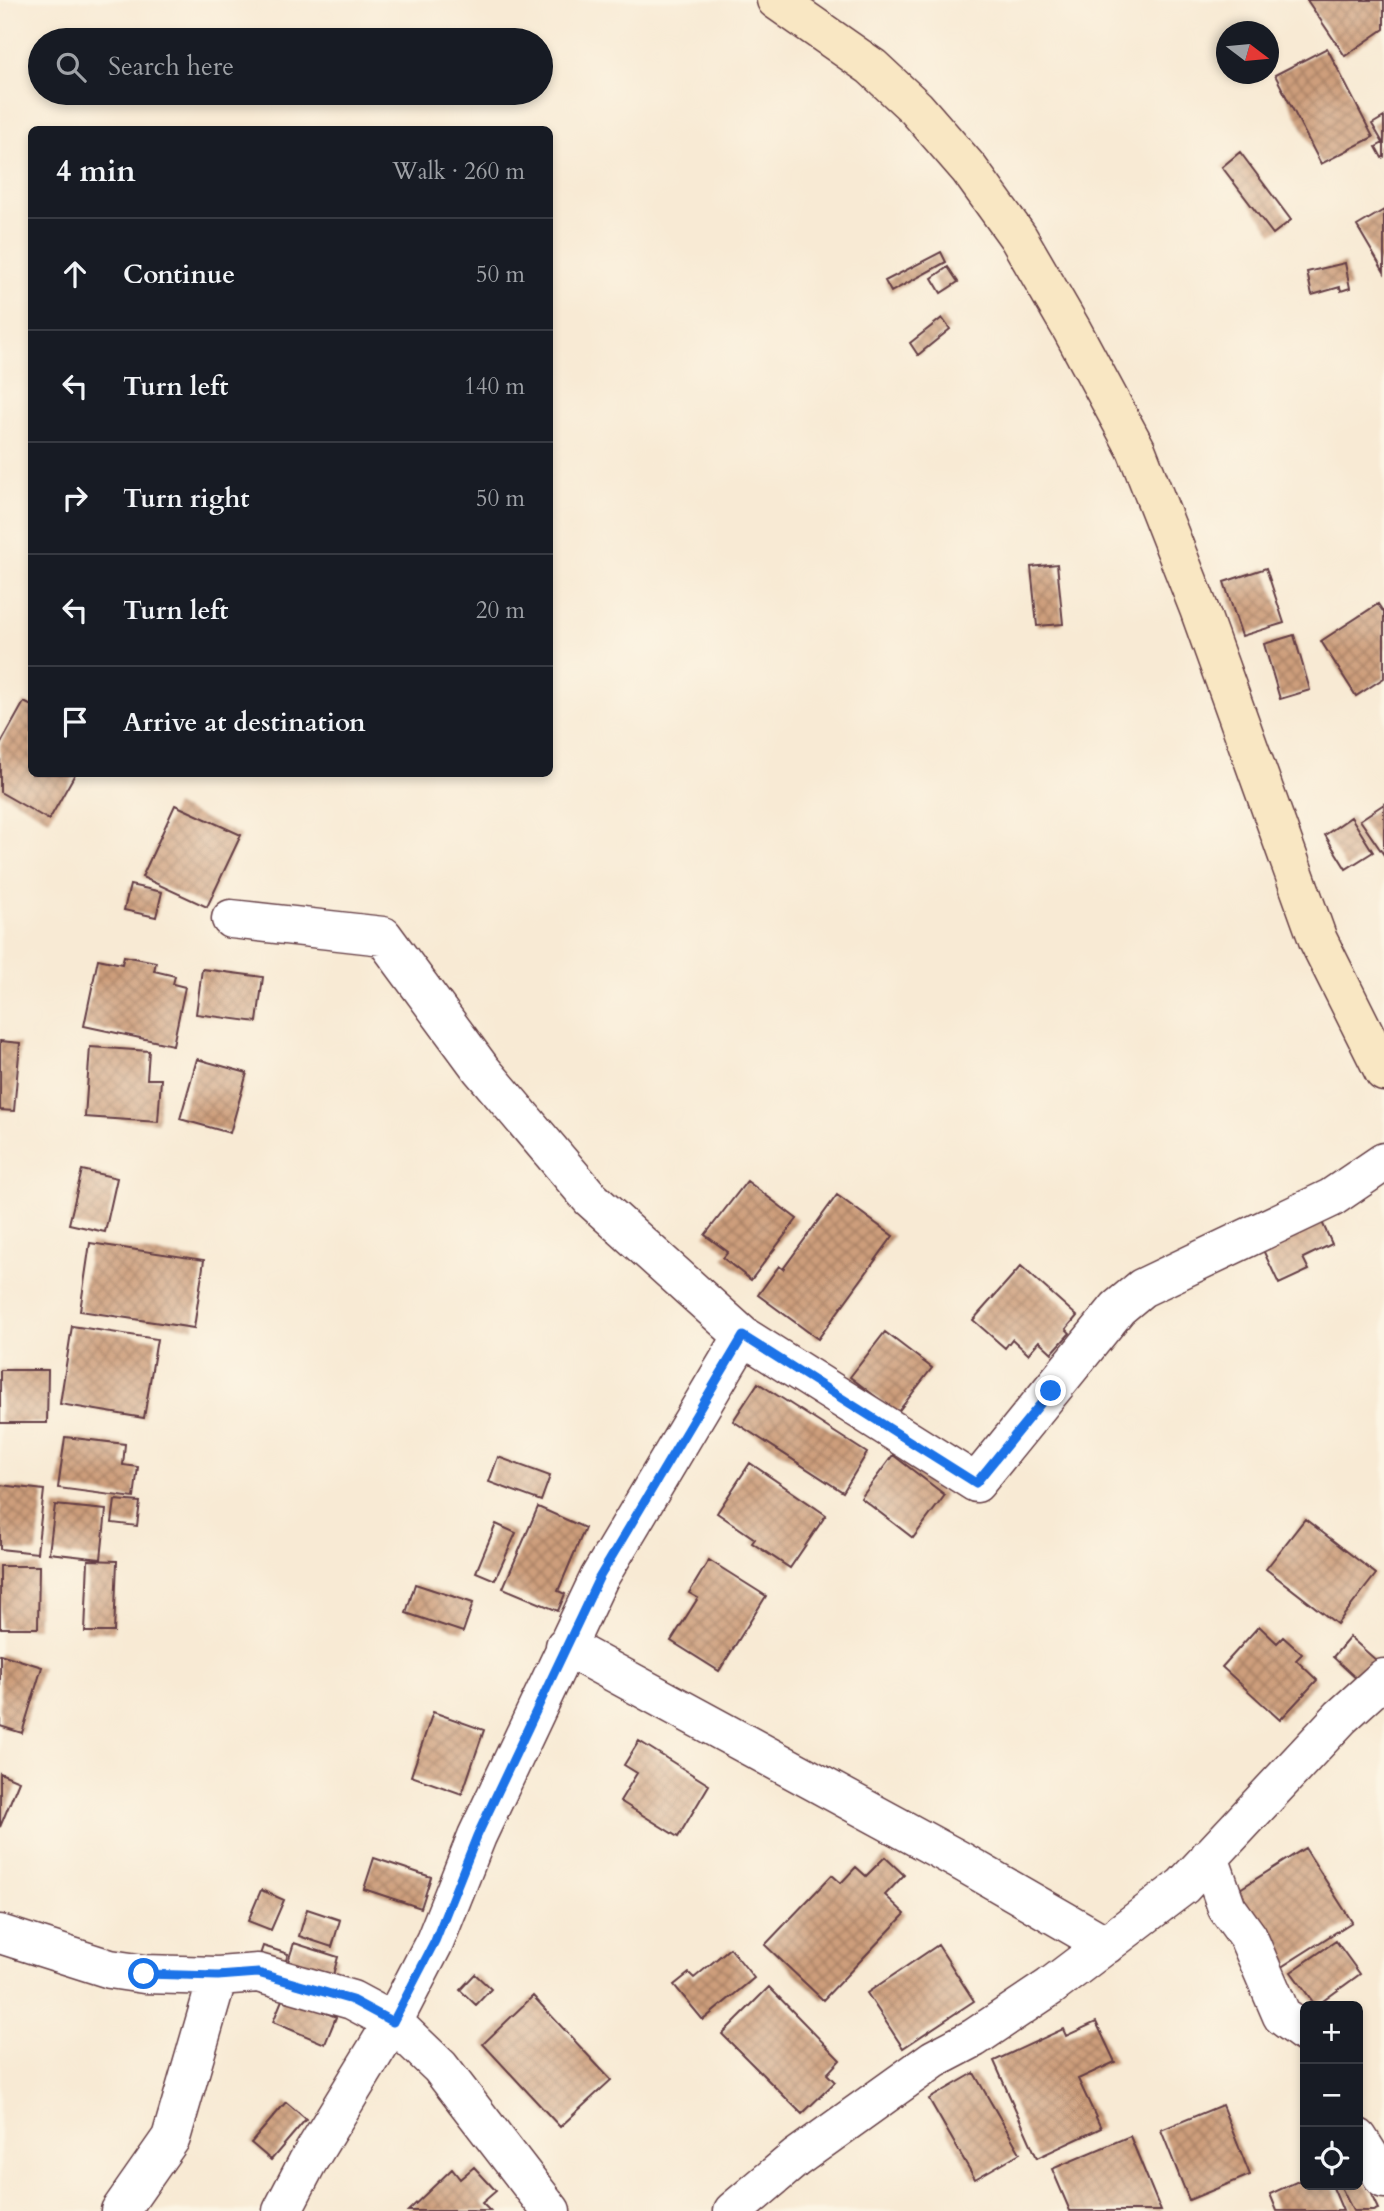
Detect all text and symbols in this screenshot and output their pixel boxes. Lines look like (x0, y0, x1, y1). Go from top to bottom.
north arrow (1216, 21, 1279, 84)
search box (28, 28, 553, 105)
icon: search (52, 48, 90, 86)
text: Search here (108, 49, 234, 84)
text: 4 min (56, 151, 136, 192)
text: Walk · 260 m (392, 156, 525, 187)
icon: ahead (56, 255, 94, 293)
text: Continue (123, 257, 235, 292)
text: 50 m (476, 259, 525, 290)
icon: left (56, 367, 94, 405)
text: Turn left (123, 369, 228, 404)
text: 140 m (464, 371, 525, 402)
icon: right (56, 479, 94, 517)
text: Turn right (123, 481, 250, 516)
text: 50 m (476, 483, 525, 514)
icon: left (56, 591, 94, 629)
text: Turn left (123, 593, 228, 628)
text: 20 m (476, 595, 525, 626)
icon: arrive (56, 703, 94, 741)
text: Arrive at destination (123, 705, 366, 740)
route end (1035, 1375, 1066, 1406)
route start (128, 1958, 159, 1989)
map controls (1300, 2001, 1363, 2190)
button: + (1300, 2001, 1363, 2064)
button: − (1300, 2064, 1363, 2127)
button: locate (1300, 2127, 1363, 2190)

